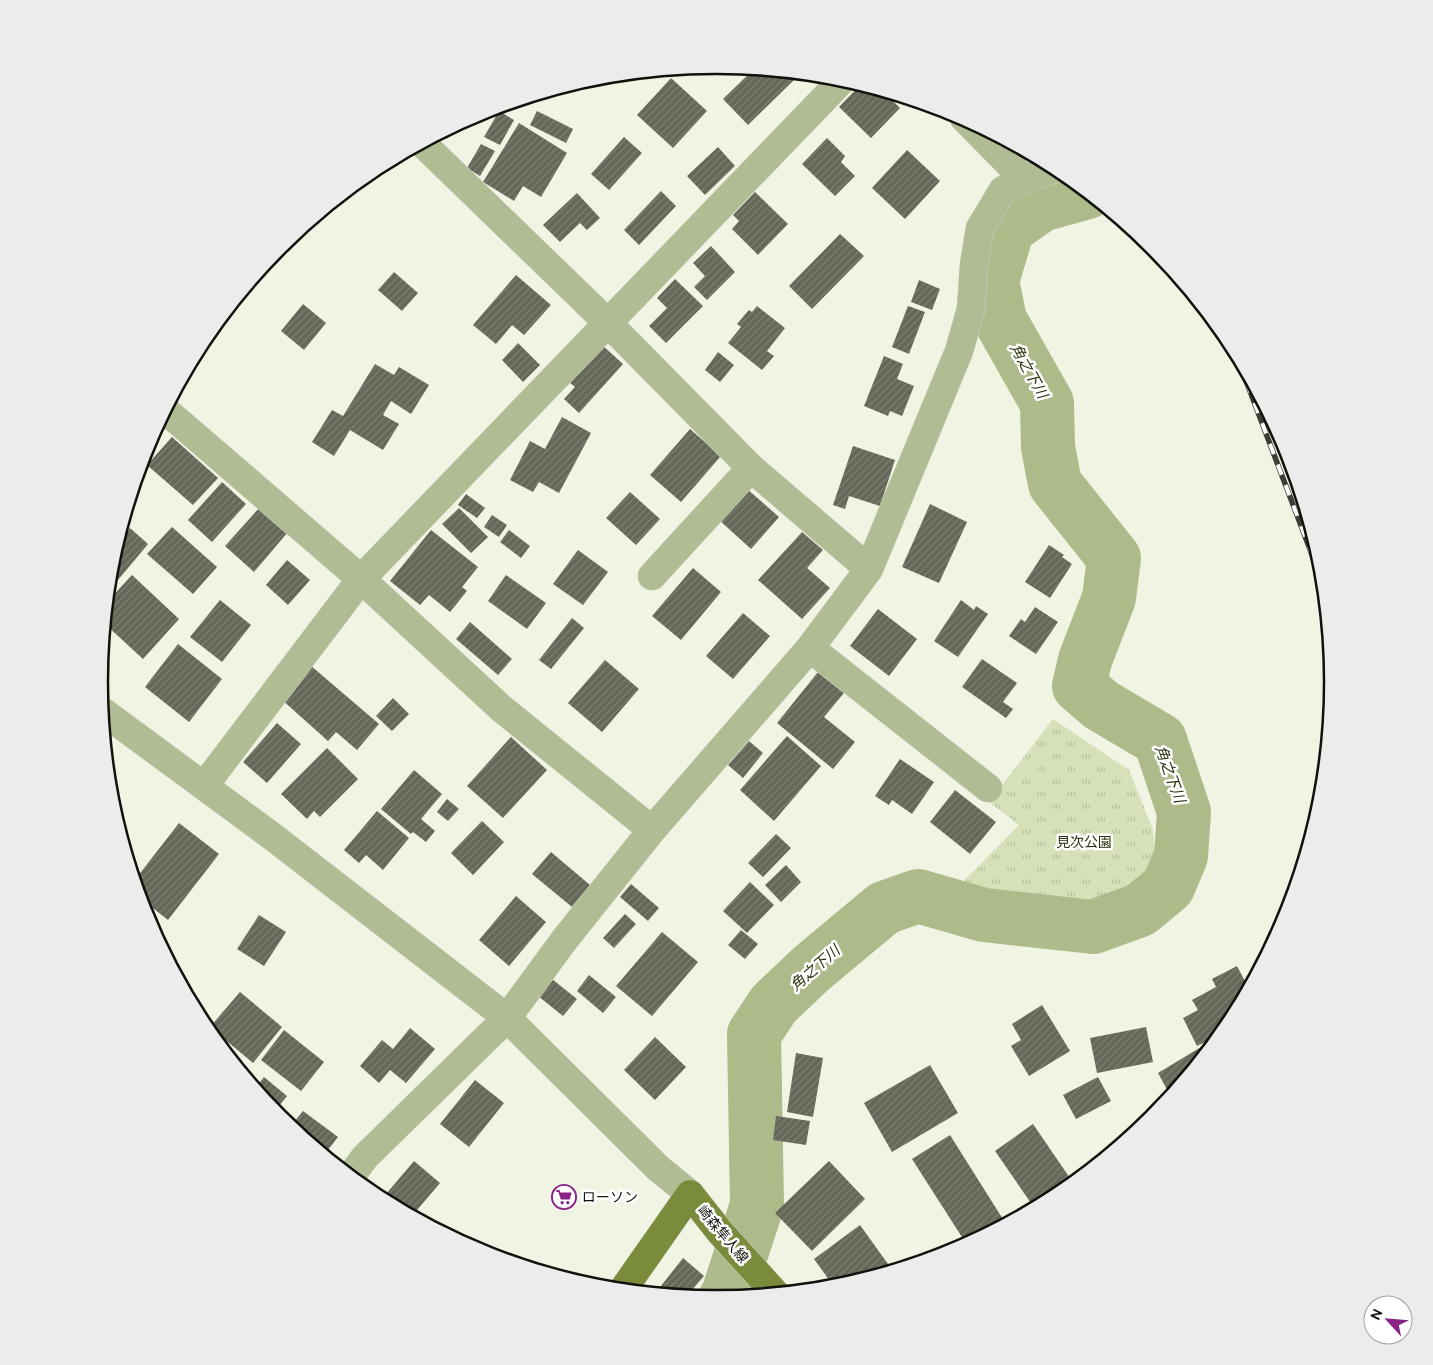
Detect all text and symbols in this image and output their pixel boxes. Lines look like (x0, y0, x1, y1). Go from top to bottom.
water label: 角之下川 (1007, 340, 1052, 403)
water label: 角之下川 (1152, 743, 1189, 807)
park label: 見次公園 (1056, 834, 1112, 850)
water label: 角之下川 (786, 940, 844, 994)
supermarket icon: ローソン (551, 1184, 577, 1210)
place label: ローソン (582, 1189, 638, 1205)
street label: 崎森隼人線 (694, 1202, 752, 1266)
north arrow (1363, 1295, 1413, 1345)
text: N (1367, 1306, 1386, 1323)

